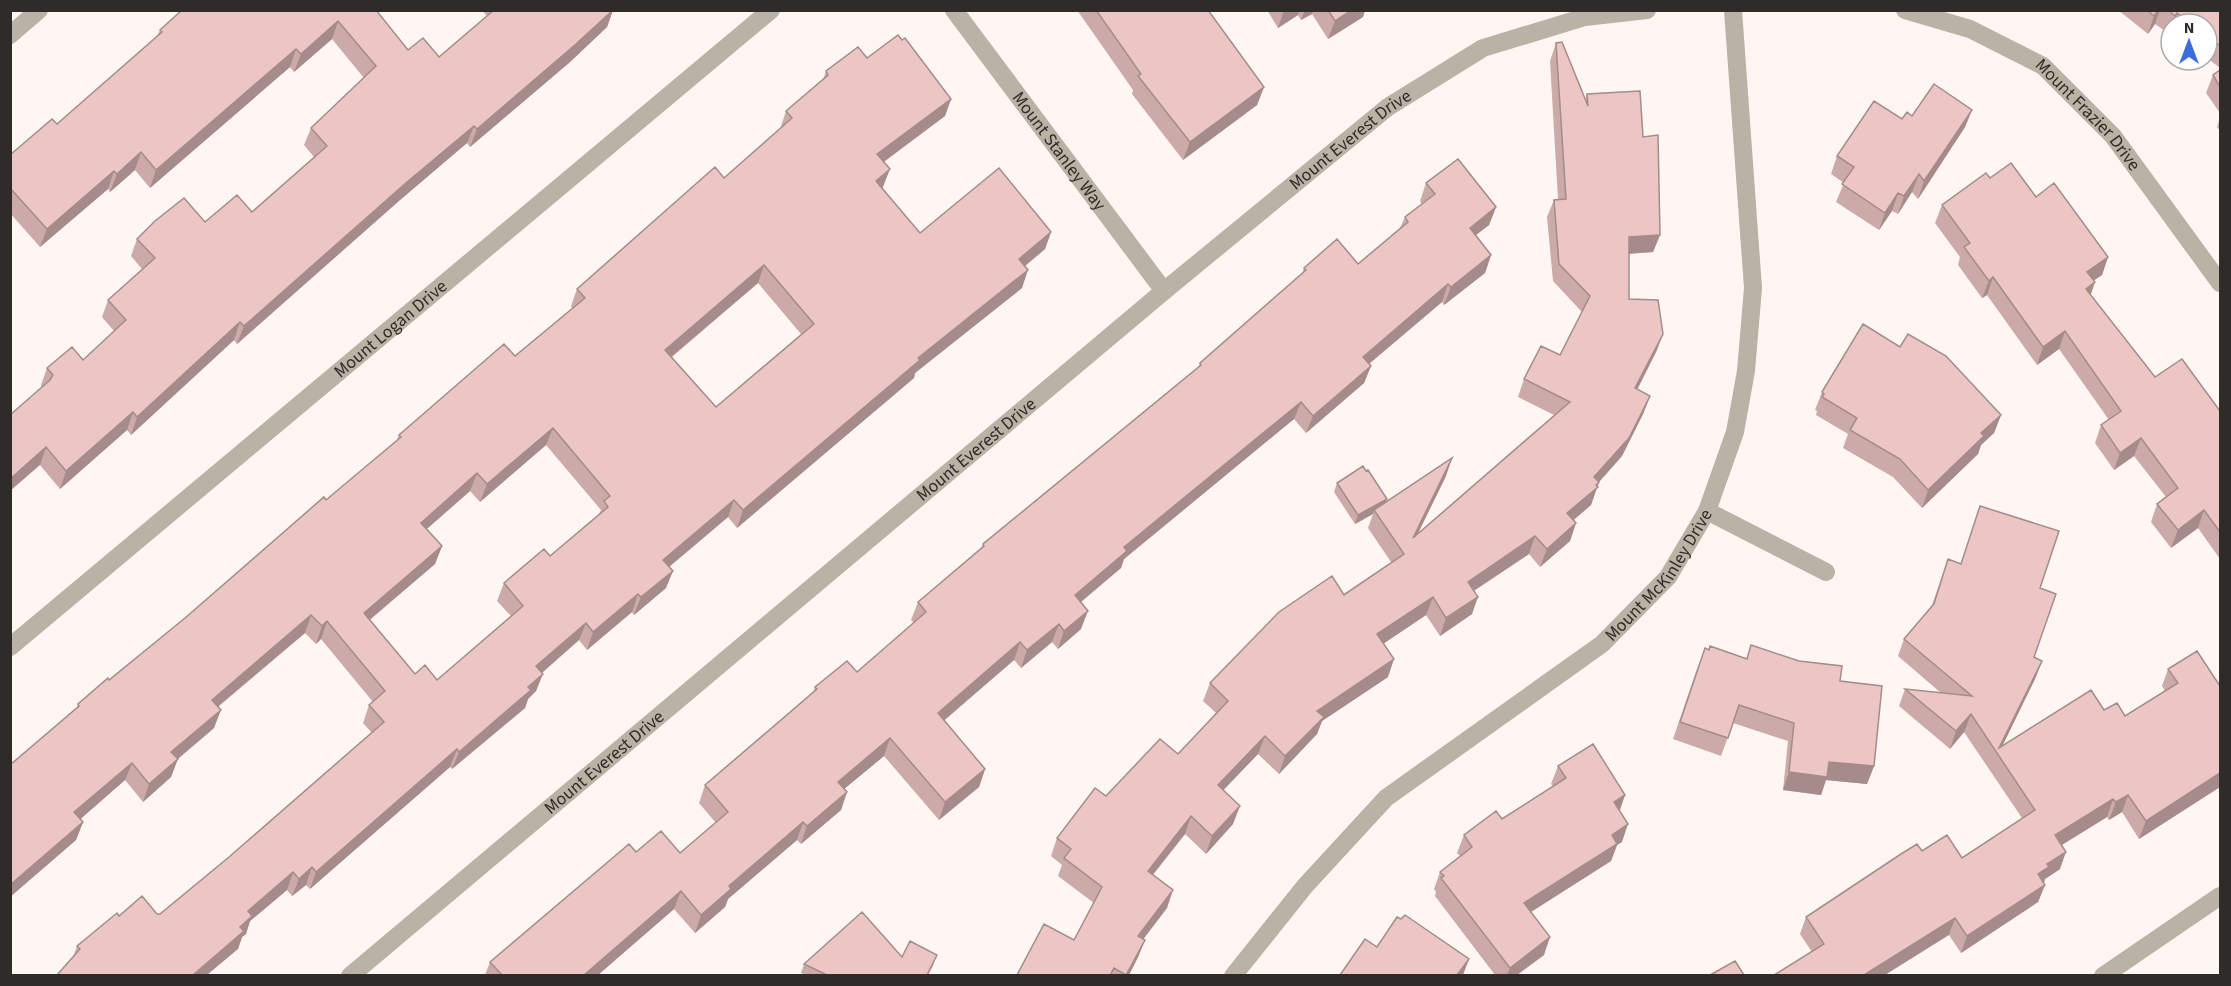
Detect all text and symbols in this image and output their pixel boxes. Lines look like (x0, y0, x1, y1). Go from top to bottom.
north arrow (2159, 12, 2219, 72)
text: N (2184, 17, 2194, 39)
street label: Mount Frazier Drive (2030, 53, 2147, 176)
street label: Mount Everest Drive (1284, 83, 1416, 196)
street label: Mount Stanley Way (1007, 86, 1113, 216)
street label: Mount Logan Drive (328, 274, 452, 383)
street label: Mount Everest Drive (911, 391, 1041, 507)
street label: Mount McKinley Drive (1599, 504, 1718, 647)
street label: Mount Everest Drive (539, 704, 669, 820)

